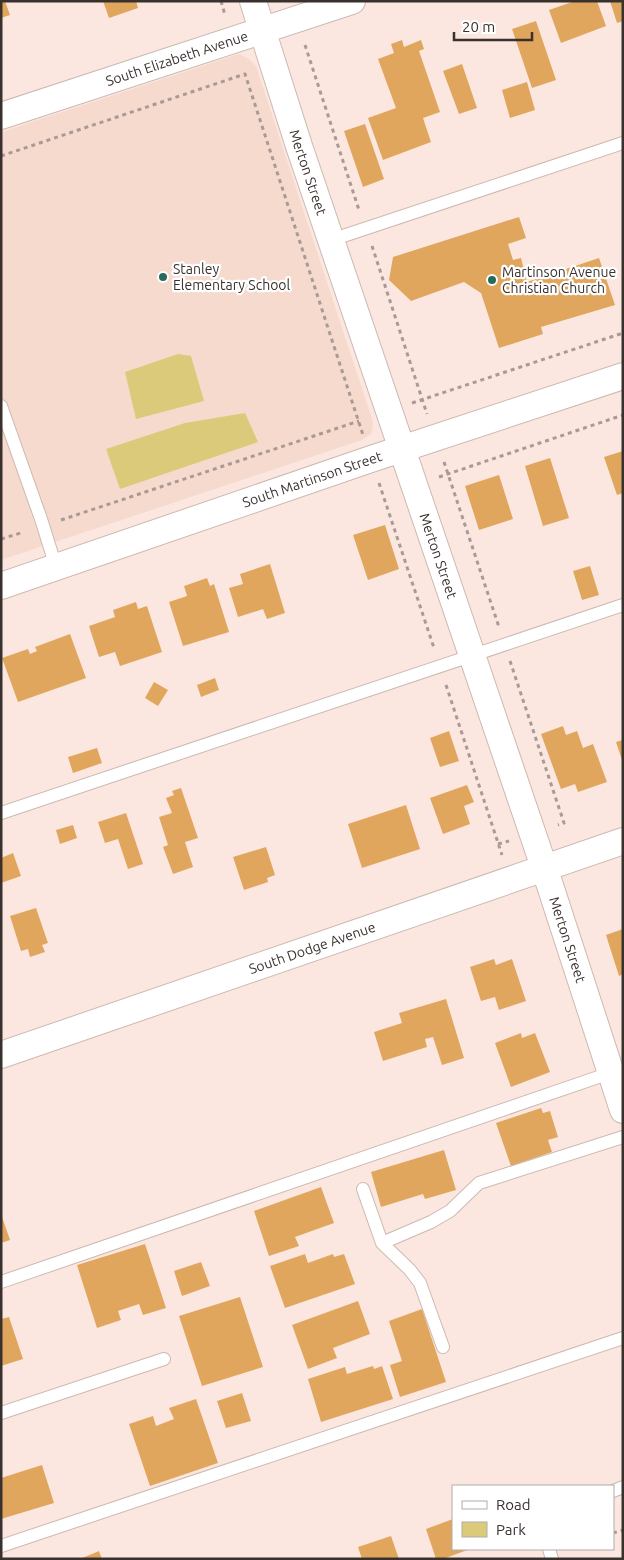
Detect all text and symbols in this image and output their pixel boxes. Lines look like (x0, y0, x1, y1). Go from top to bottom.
scale bar (454, 10, 532, 42)
text: 20 m (462, 18, 495, 35)
street label: South Elizabeth Avenue (104, 28, 250, 89)
street label: Merton Street (286, 128, 330, 218)
place label: Stanley Elementary School (173, 261, 291, 293)
place label: Martinson Avenue Christian Church (502, 264, 616, 296)
marker: Stanley Elementary School (157, 271, 169, 283)
marker: Martinson Avenue Christian Church (486, 274, 498, 286)
street label: South Martinson Street (240, 448, 384, 511)
street label: Merton Street (416, 511, 460, 601)
street label: Merton Street (546, 895, 589, 985)
street label: South Dodge Avenue (247, 919, 377, 977)
legend (452, 1485, 614, 1550)
text: Road (496, 1496, 531, 1513)
text: Park (496, 1521, 526, 1538)

